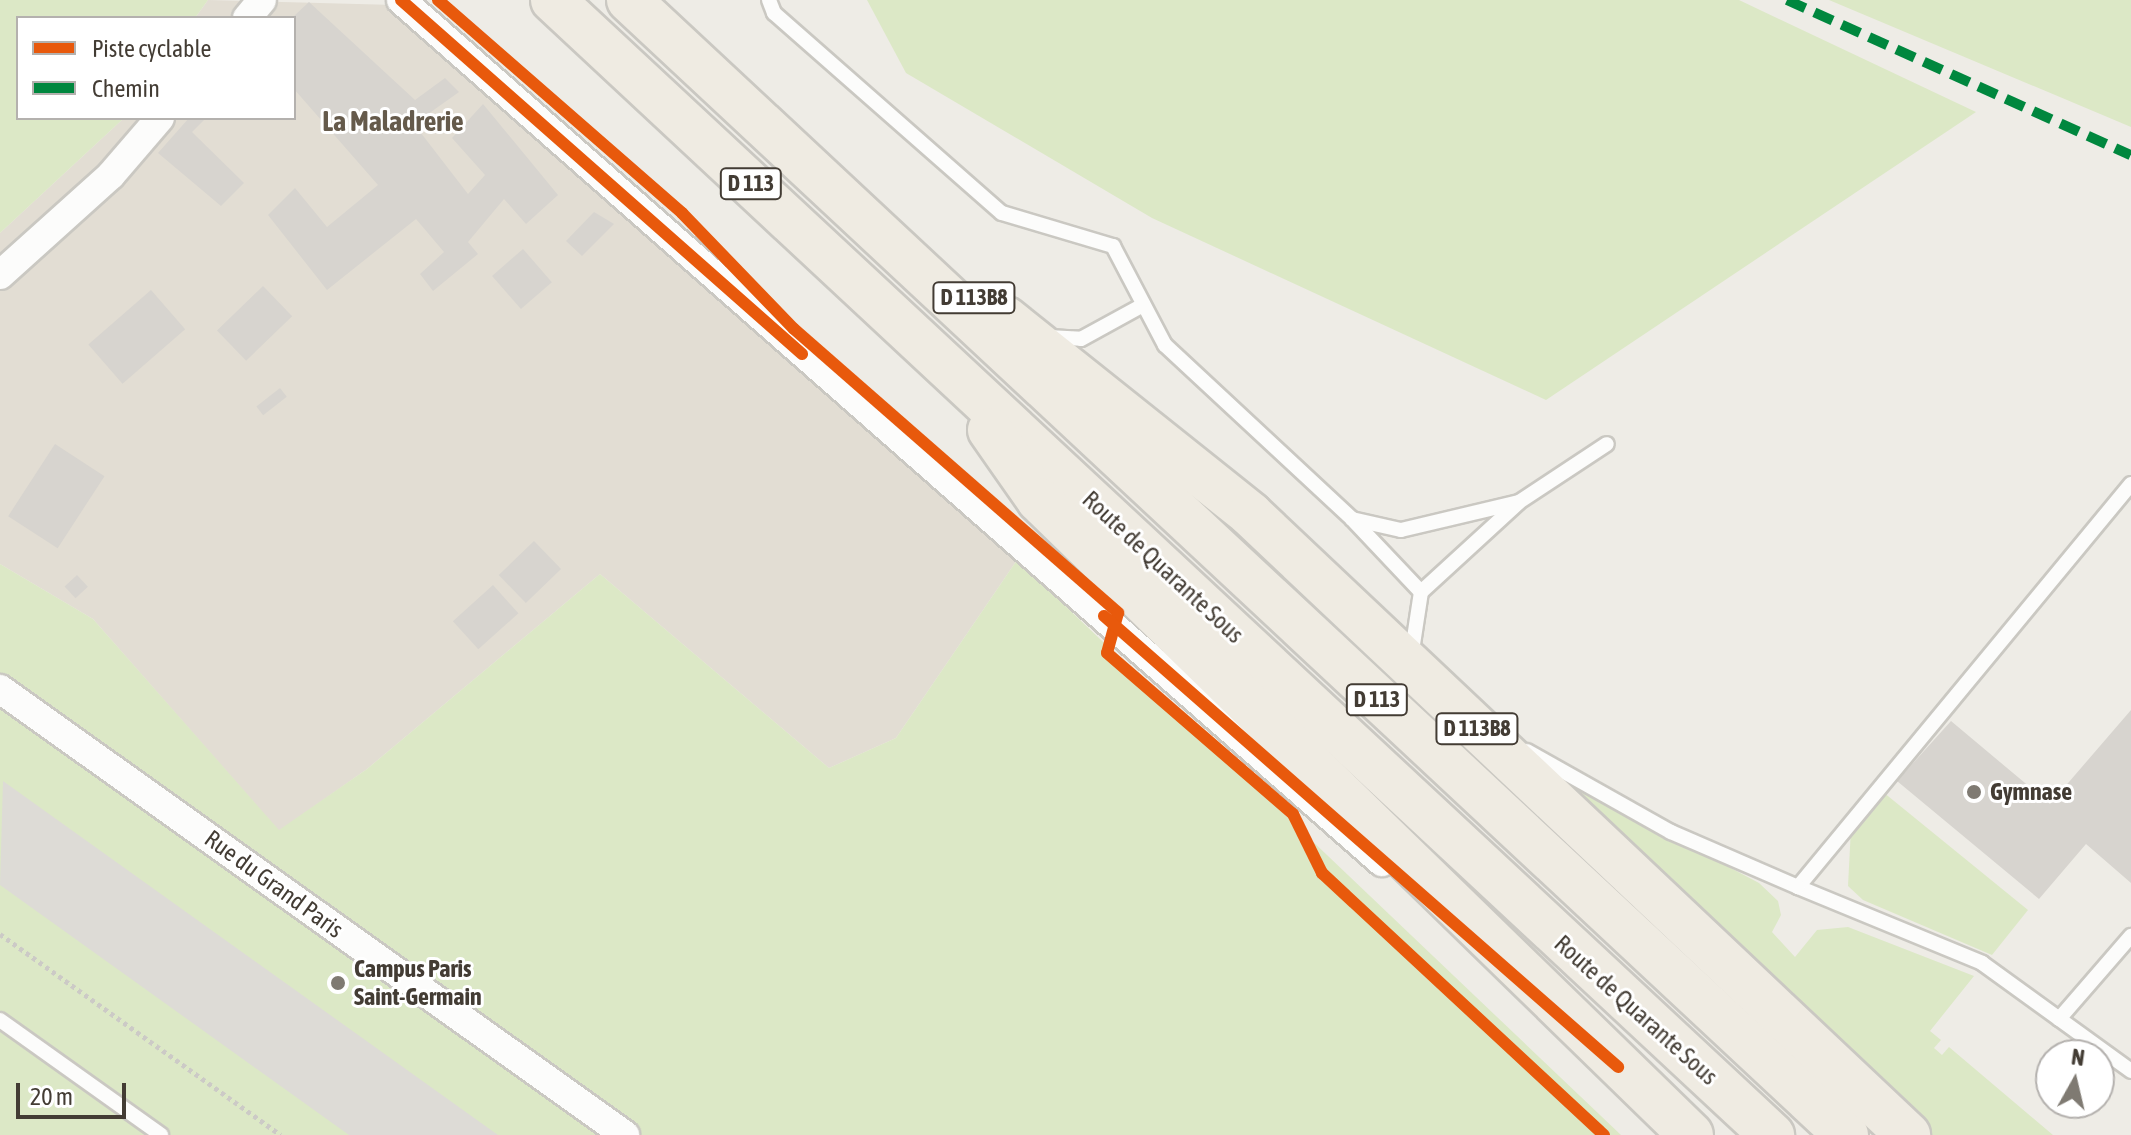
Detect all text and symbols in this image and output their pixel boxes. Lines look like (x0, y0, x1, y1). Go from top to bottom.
legend (16, 16, 296, 120)
text: Piste cyclable (92, 35, 211, 62)
text: Chemin (92, 75, 160, 102)
district label: La Maladrerie (322, 104, 464, 138)
road number: D 113 (719, 166, 783, 202)
road number: D 113B8 (932, 280, 1016, 316)
street label: Route de Quarante Sous (1076, 485, 1250, 649)
road number: D 113 (1345, 682, 1409, 718)
road number: D 113B8 (1435, 711, 1519, 747)
place label: Gymnase (1990, 778, 2072, 806)
marker: Gymnase (1965, 783, 1983, 801)
street label: Rue du Grand Paris (199, 824, 349, 944)
street label: Route de Quarante Sous (1548, 929, 1724, 1091)
place label: Campus Paris Saint-Germain (354, 955, 482, 1011)
marker: Campus Paris Saint-Germain (329, 974, 347, 992)
north arrow (2035, 1039, 2115, 1119)
text: N (2070, 1043, 2086, 1071)
scale bar (20, 1067, 130, 1117)
text: 20 m (30, 1083, 73, 1110)

